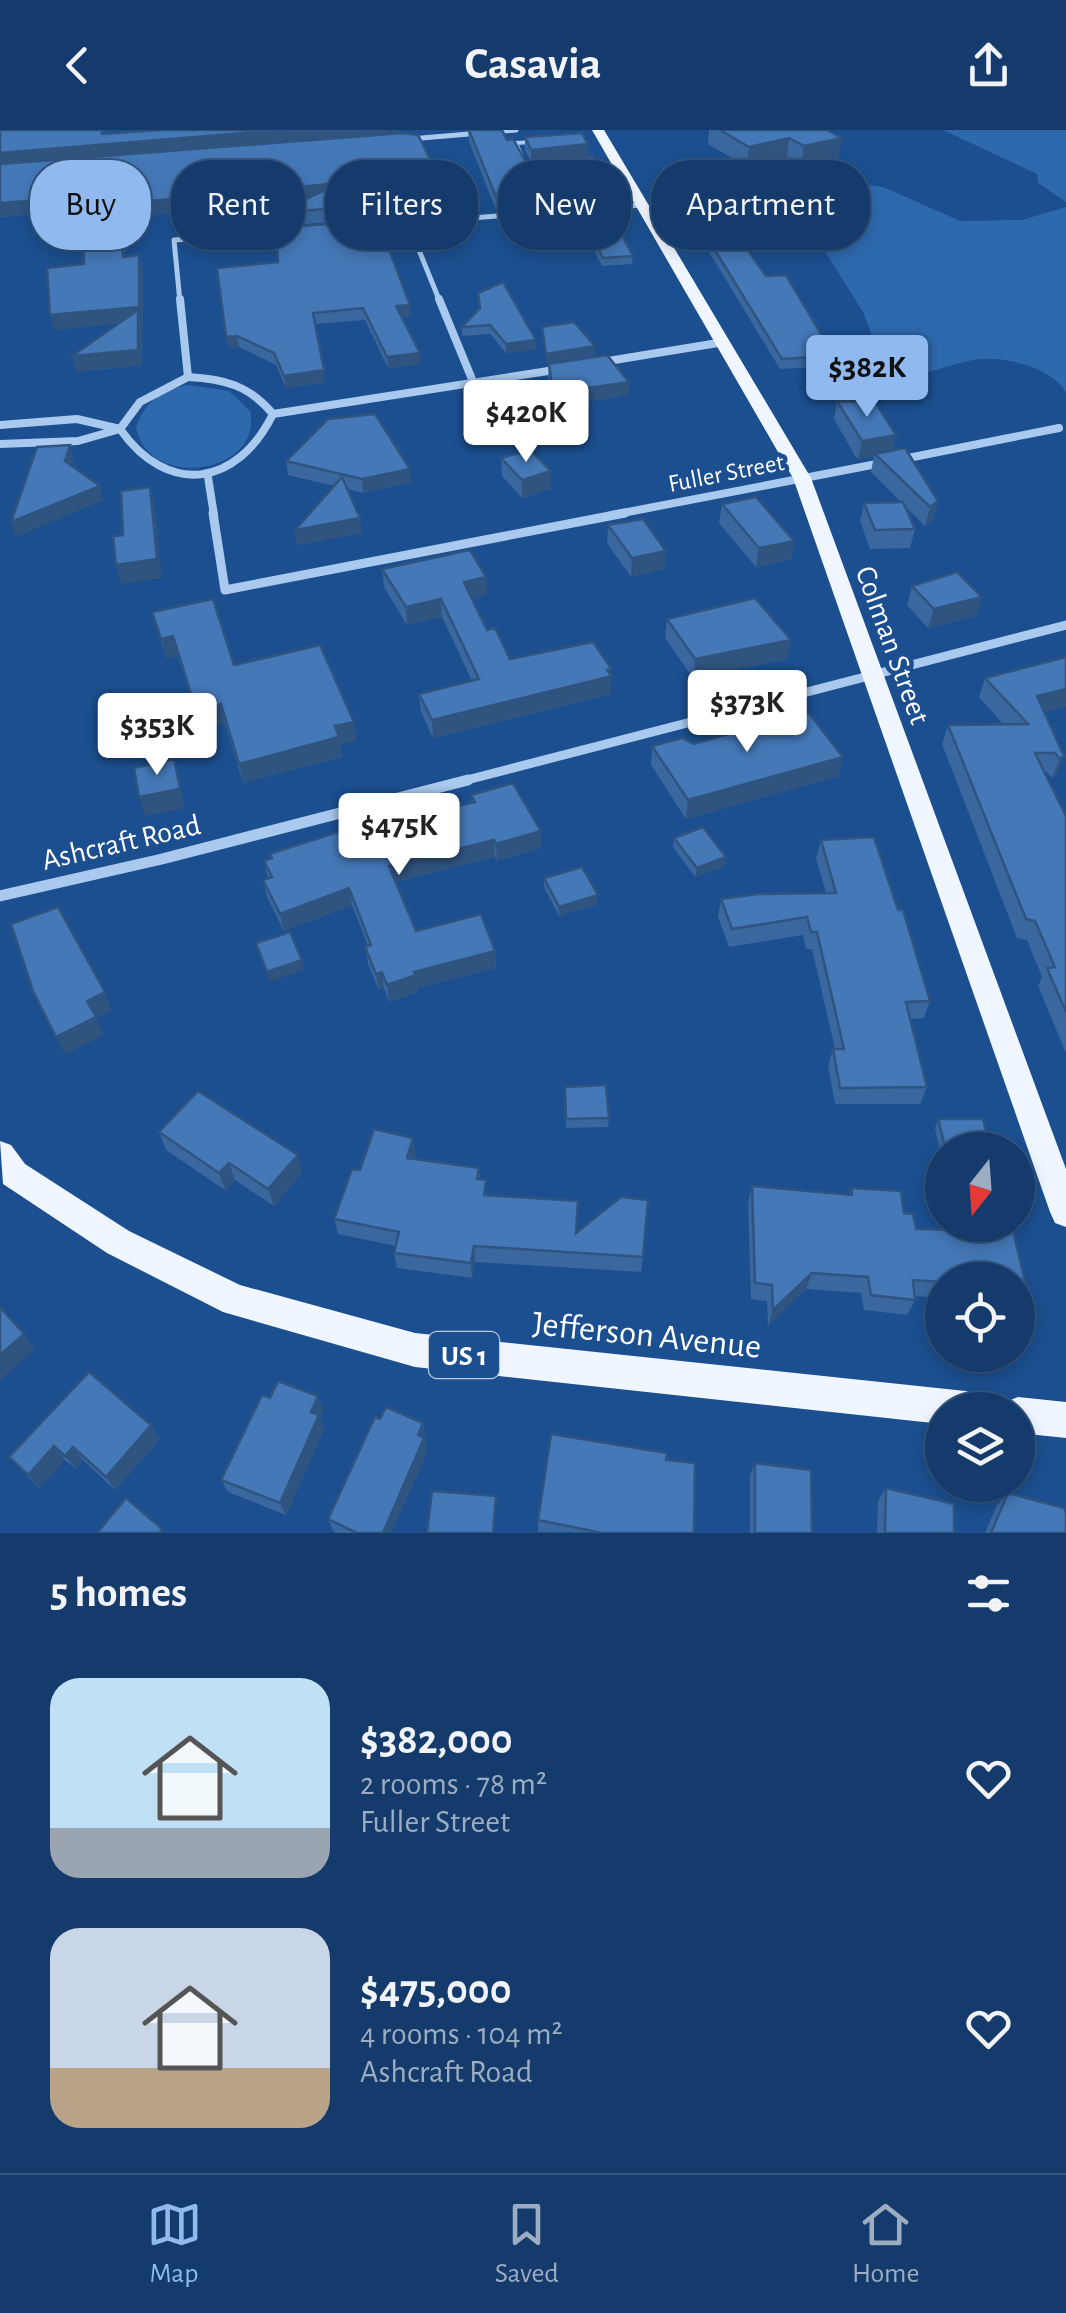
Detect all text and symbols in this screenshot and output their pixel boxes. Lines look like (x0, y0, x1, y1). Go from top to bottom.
icon: back (50, 38, 105, 93)
icon: share (961, 38, 1016, 93)
text: Casavia (465, 42, 601, 87)
chip: Buy (30, 160, 151, 250)
chip: Rent (171, 160, 305, 250)
chip: Filters (325, 160, 478, 250)
chip: New (498, 160, 631, 250)
chip: Apartment (651, 160, 870, 250)
pin: $382K (797, 335, 937, 420)
text: $382K (828, 351, 906, 383)
pin: $420K (456, 380, 596, 465)
text: $420K (486, 396, 566, 428)
street label: Fuller Street (666, 450, 786, 497)
street label: Colman Street (850, 562, 935, 729)
pin: $373K (677, 670, 817, 755)
text: $373K (710, 686, 784, 718)
pin: $353K (87, 693, 227, 778)
text: $353K (120, 709, 194, 741)
pin: $475K (329, 793, 469, 878)
text: $475K (361, 809, 437, 841)
street label: Ashcraft Road (39, 810, 203, 876)
north arrow (925, 1132, 1035, 1242)
map controls (925, 1132, 1035, 1502)
button: locate (925, 1262, 1035, 1372)
street label: Jefferson Avenue (531, 1306, 763, 1365)
road number: US 1 (429, 1332, 499, 1378)
button: layers (925, 1392, 1035, 1502)
icon: filters (961, 1566, 1016, 1621)
text: 5 homes (50, 1572, 187, 1614)
icon: home (130, 1718, 250, 1838)
text: $382,000 (360, 1719, 513, 1761)
icon: heart (961, 1751, 1016, 1806)
text: 2 rooms · 78 m² (360, 1768, 547, 1800)
text: Fuller Street (360, 1806, 510, 1838)
icon: home (130, 1968, 250, 2088)
text: $475,000 (360, 1969, 512, 2011)
icon: heart (961, 2001, 1016, 2056)
text: 4 rooms · 104 m² (360, 2018, 563, 2050)
text: Ashcraft Road (360, 2056, 533, 2088)
tab: Map (147, 2197, 202, 2291)
tab: Saved (495, 2197, 559, 2291)
tab: Home (852, 2197, 919, 2291)

